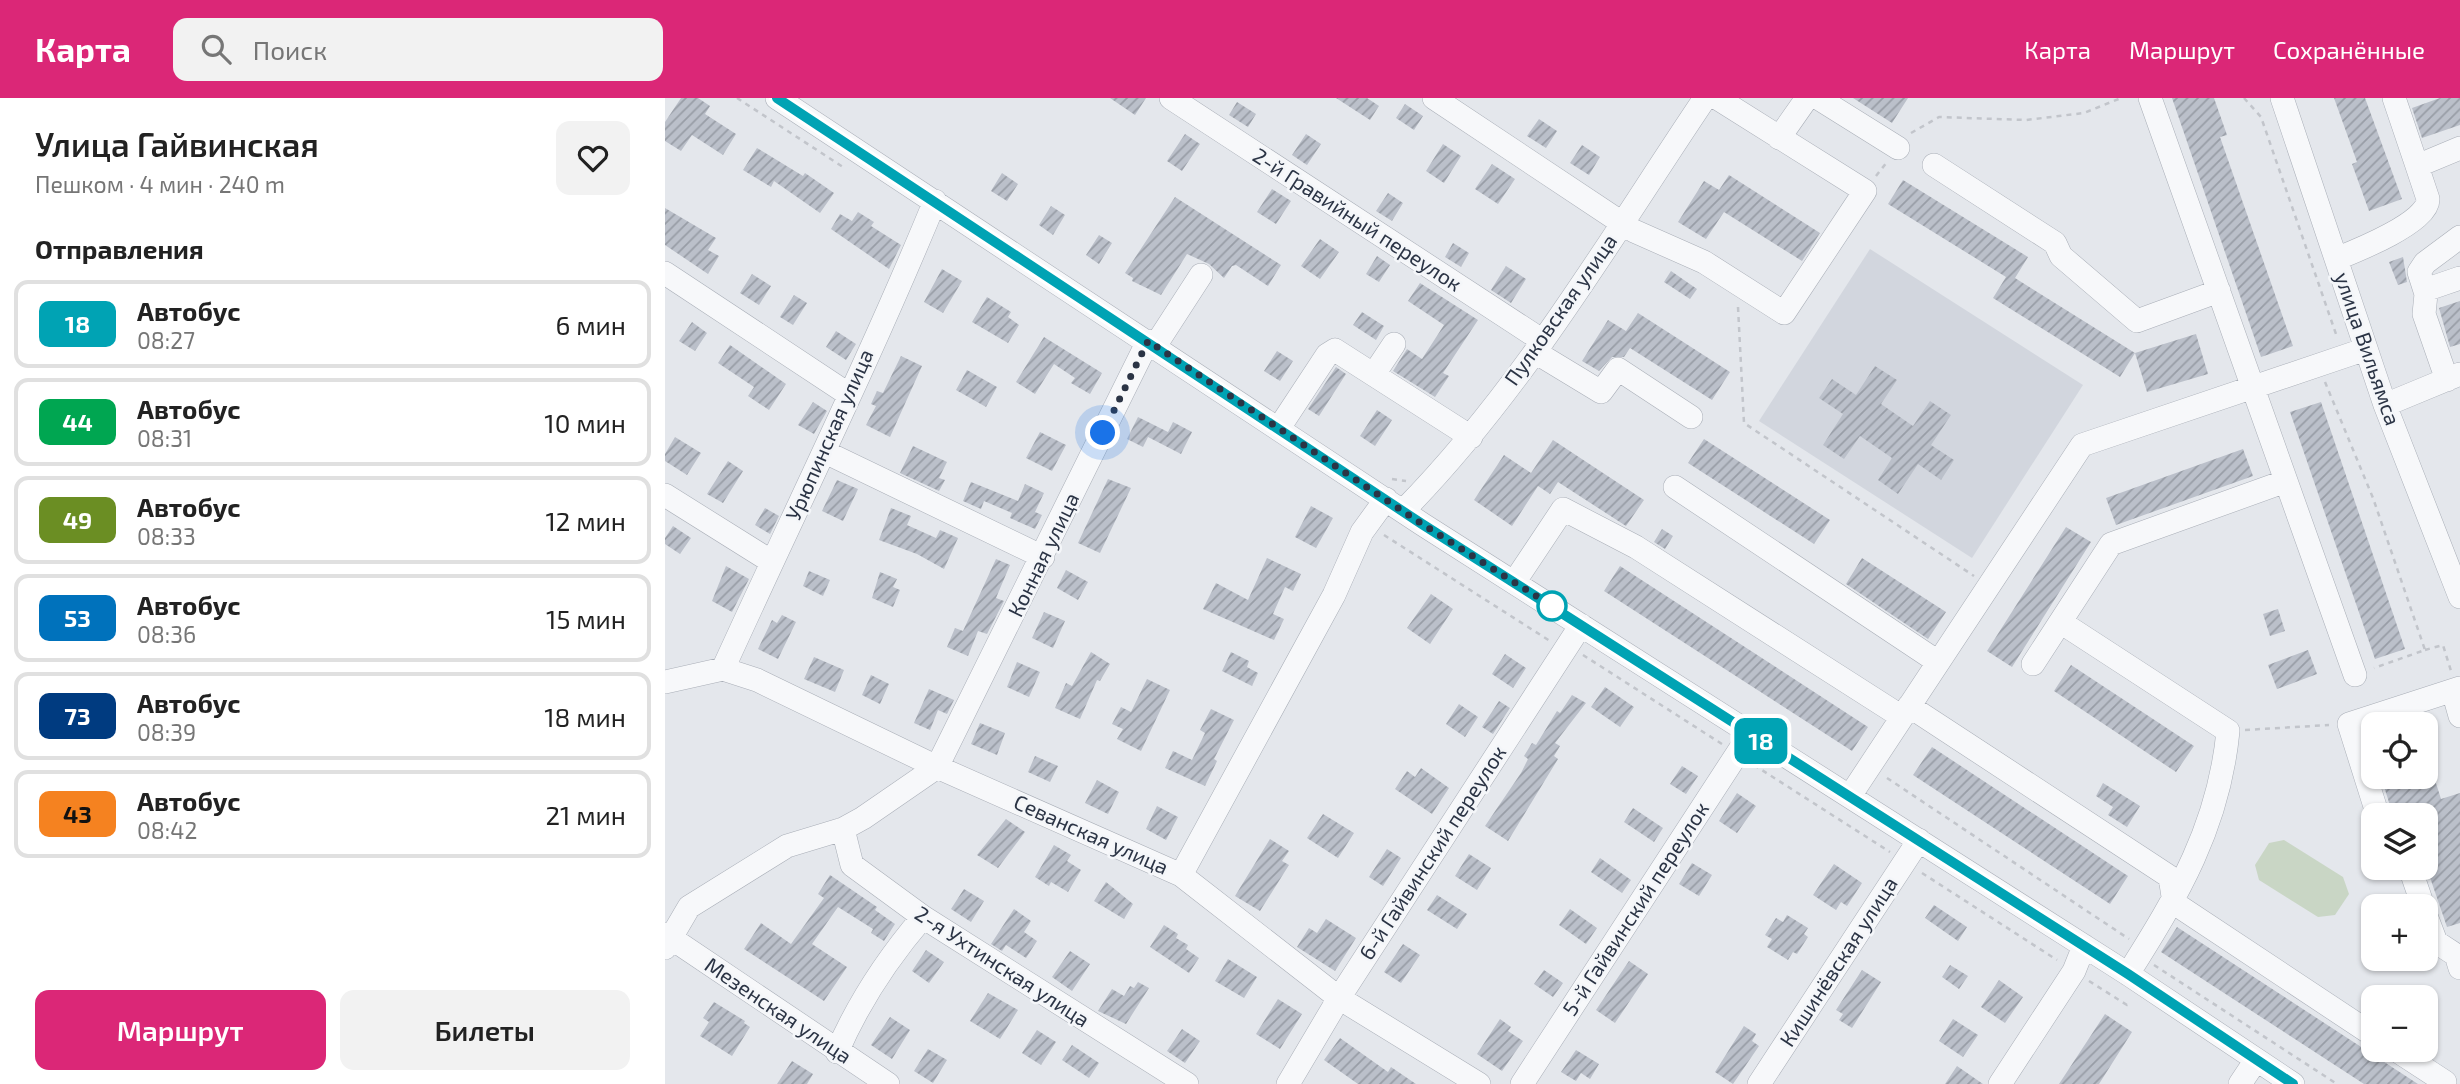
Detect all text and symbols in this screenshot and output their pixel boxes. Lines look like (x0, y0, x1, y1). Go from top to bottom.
search box (173, 18, 663, 81)
text: Карта (35, 29, 131, 69)
icon: search (197, 30, 235, 68)
text: Поиск (253, 34, 327, 65)
text: Карта (2024, 35, 2091, 64)
text: Маршрут (2129, 35, 2235, 64)
text: Сохранённые (2273, 35, 2425, 64)
button: heart (556, 121, 630, 195)
text: Улица Гайвинская (35, 124, 319, 164)
street label: 2-й Гравийный переулок (1248, 142, 1467, 296)
text: Пешком · 4 мин · 240 m (35, 170, 285, 198)
street label: Пулковская улица (1498, 229, 1622, 390)
text: Отправления (35, 233, 204, 264)
street label: улица Вильямса (2330, 269, 2406, 429)
text: Автобус (137, 295, 240, 326)
text: 18 (65, 309, 90, 338)
text: 6 мин (555, 309, 626, 340)
text: 08:27 (137, 326, 195, 354)
street label: Урюпинская улица (780, 345, 879, 524)
text: Автобус (137, 393, 240, 424)
text: 44 (62, 407, 93, 436)
text: 10 мин (544, 407, 626, 438)
your location (1085, 415, 1120, 450)
text: 08:31 (137, 424, 192, 452)
street label: Конная улица (1002, 488, 1084, 621)
text: Автобус (137, 491, 240, 522)
text: 49 (63, 505, 92, 534)
text: 12 мин (545, 505, 626, 536)
text: 08:33 (137, 522, 196, 550)
text: Автобус (137, 589, 240, 620)
unlabelled marker (1537, 591, 1567, 621)
text: 53 (64, 603, 91, 632)
text: 15 мин (546, 603, 626, 634)
text: 08:36 (137, 620, 196, 648)
text: Автобус (137, 687, 240, 718)
text: 73 (64, 701, 91, 730)
text: 18 мин (544, 701, 626, 732)
map controls (2361, 712, 2438, 1062)
button: locate (2361, 712, 2438, 789)
text: 08:39 (137, 718, 196, 746)
line badge: 18 (1729, 718, 1793, 764)
text: 18 (1748, 726, 1774, 755)
street label: 6-й Гайвинский переулок (1353, 740, 1511, 965)
text: Автобус (137, 785, 240, 816)
street label: Севанская улица (1010, 788, 1173, 880)
street label: 5-й Гайвинский переулок (1556, 797, 1714, 1020)
text: 43 (63, 799, 92, 828)
text: 21 мин (545, 799, 626, 830)
button: layers (2361, 803, 2438, 880)
text: 08:42 (137, 816, 197, 844)
street label: Кишинёвская улица (1774, 872, 1903, 1051)
button: + (2361, 894, 2438, 971)
street label: 2-я Ухтинская улица (910, 900, 1095, 1032)
street label: Мезенская улица (700, 951, 857, 1069)
button: − (2361, 985, 2438, 1062)
button: Маршрут (35, 990, 326, 1070)
button: Билеты (340, 990, 630, 1070)

